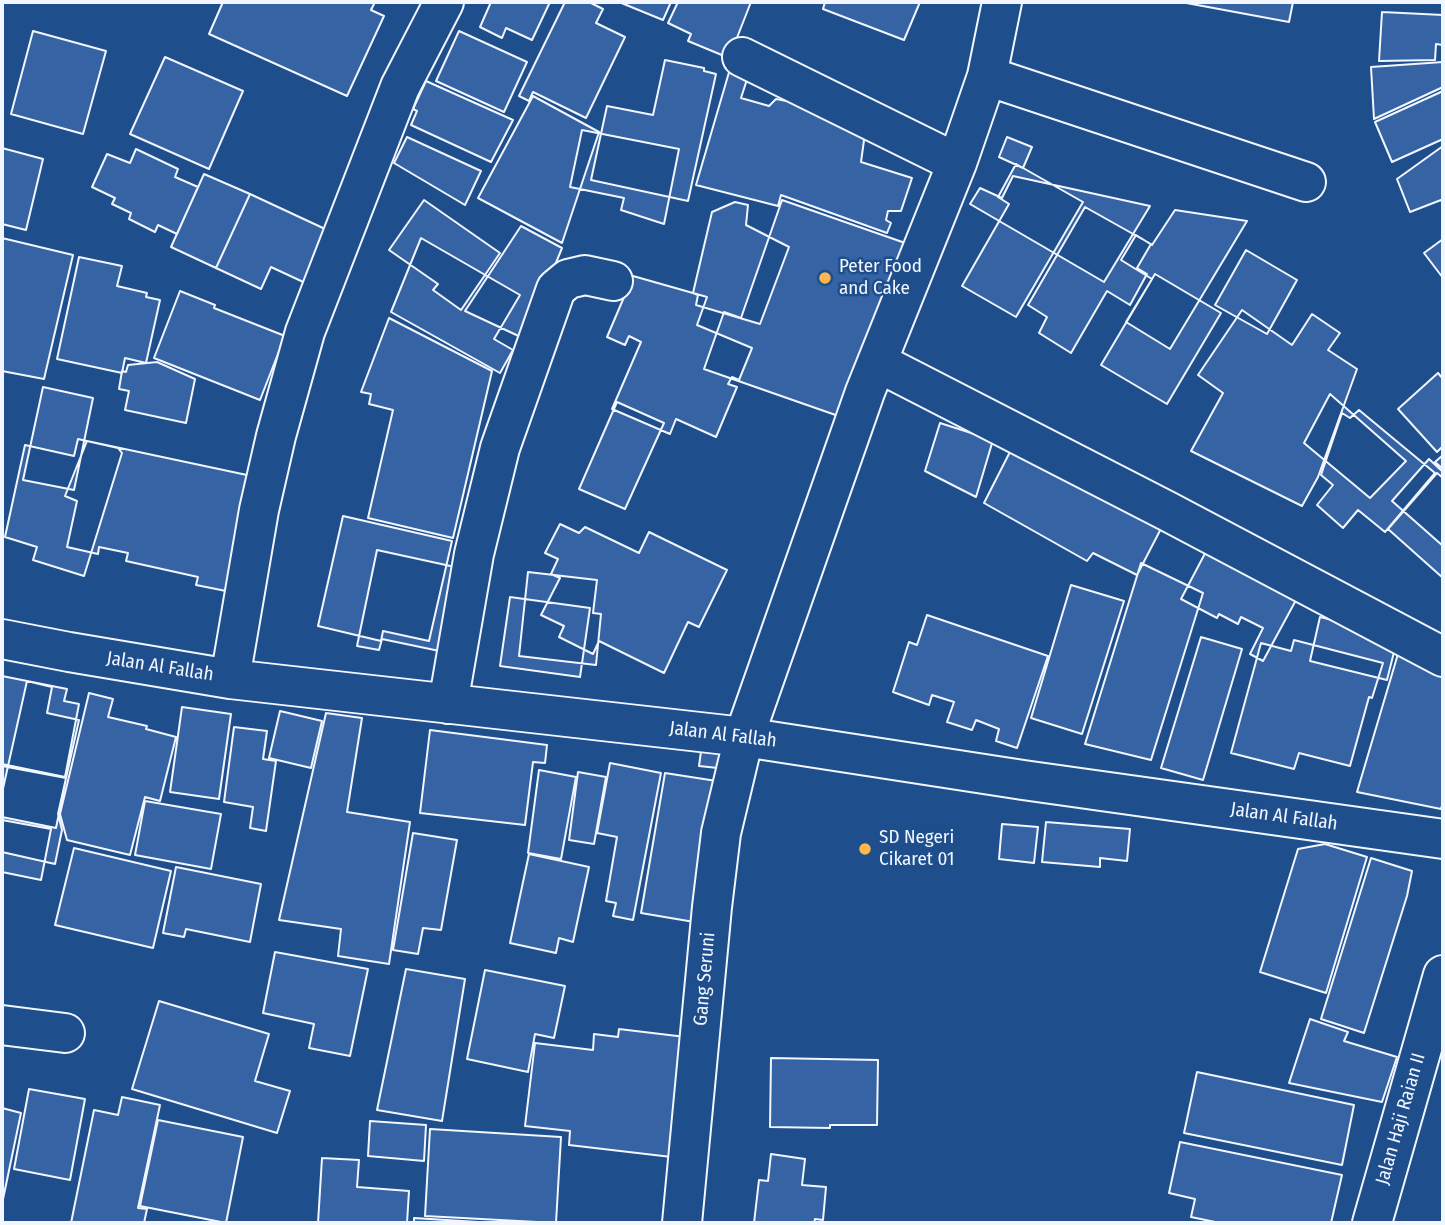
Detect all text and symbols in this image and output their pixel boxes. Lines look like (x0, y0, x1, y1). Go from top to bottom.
place label: Peter Food and Cake (839, 256, 922, 300)
marker: Peter Food and Cake (817, 270, 833, 286)
street label: Jalan Al Fallah (105, 647, 215, 687)
street label: Jalan Al Fallah (668, 717, 778, 753)
street label: Jalan Al Fallah (1229, 798, 1339, 836)
place label: SD Negeri Cikaret 01 (879, 827, 954, 871)
marker: SD Negeri Cikaret 01 (857, 841, 873, 857)
street label: Gang Seruni (690, 931, 720, 1027)
street label: Jalan Haji Raian II (1371, 1051, 1431, 1187)

